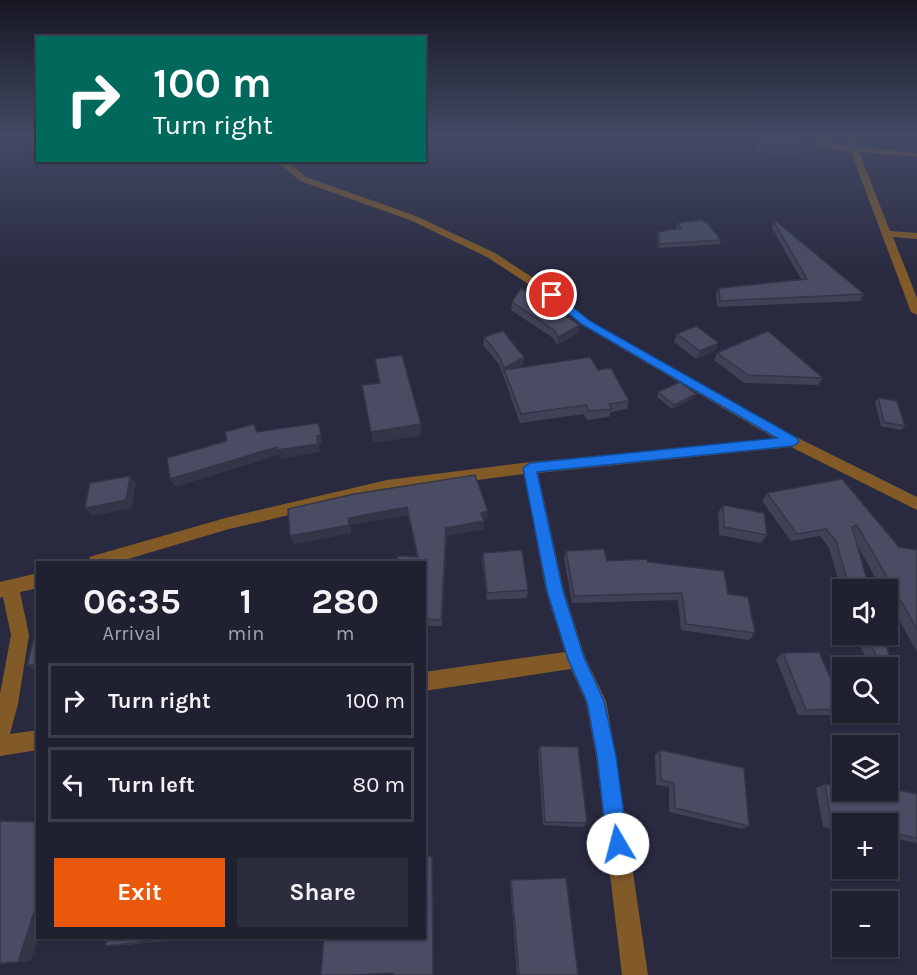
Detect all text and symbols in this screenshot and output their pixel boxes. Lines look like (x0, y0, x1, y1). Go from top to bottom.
text: 100 m (153, 58, 272, 108)
icon: right (54, 60, 132, 138)
text: Turn right (153, 109, 273, 141)
pin (526, 269, 577, 320)
icon: arrive (535, 278, 568, 311)
map controls (832, 579, 898, 957)
button: sound (832, 579, 898, 645)
text: 06:35 (83, 580, 181, 622)
text: 1 (240, 580, 252, 622)
text: 280 (311, 580, 379, 622)
text: Arrival (102, 622, 161, 645)
text: min (228, 622, 264, 645)
text: m (336, 622, 355, 645)
button: search (832, 657, 898, 723)
icon: right (57, 684, 90, 717)
text: Turn right (108, 688, 211, 714)
text: 100 m (346, 688, 405, 714)
button: layers (832, 735, 898, 801)
icon: left (57, 768, 90, 801)
text: Turn left (108, 772, 195, 798)
text: 80 m (353, 772, 405, 798)
position arrow (586, 812, 650, 876)
button: + (832, 813, 898, 879)
button: Exit (54, 858, 225, 927)
button: Share (237, 858, 408, 927)
button: − (832, 891, 898, 957)

